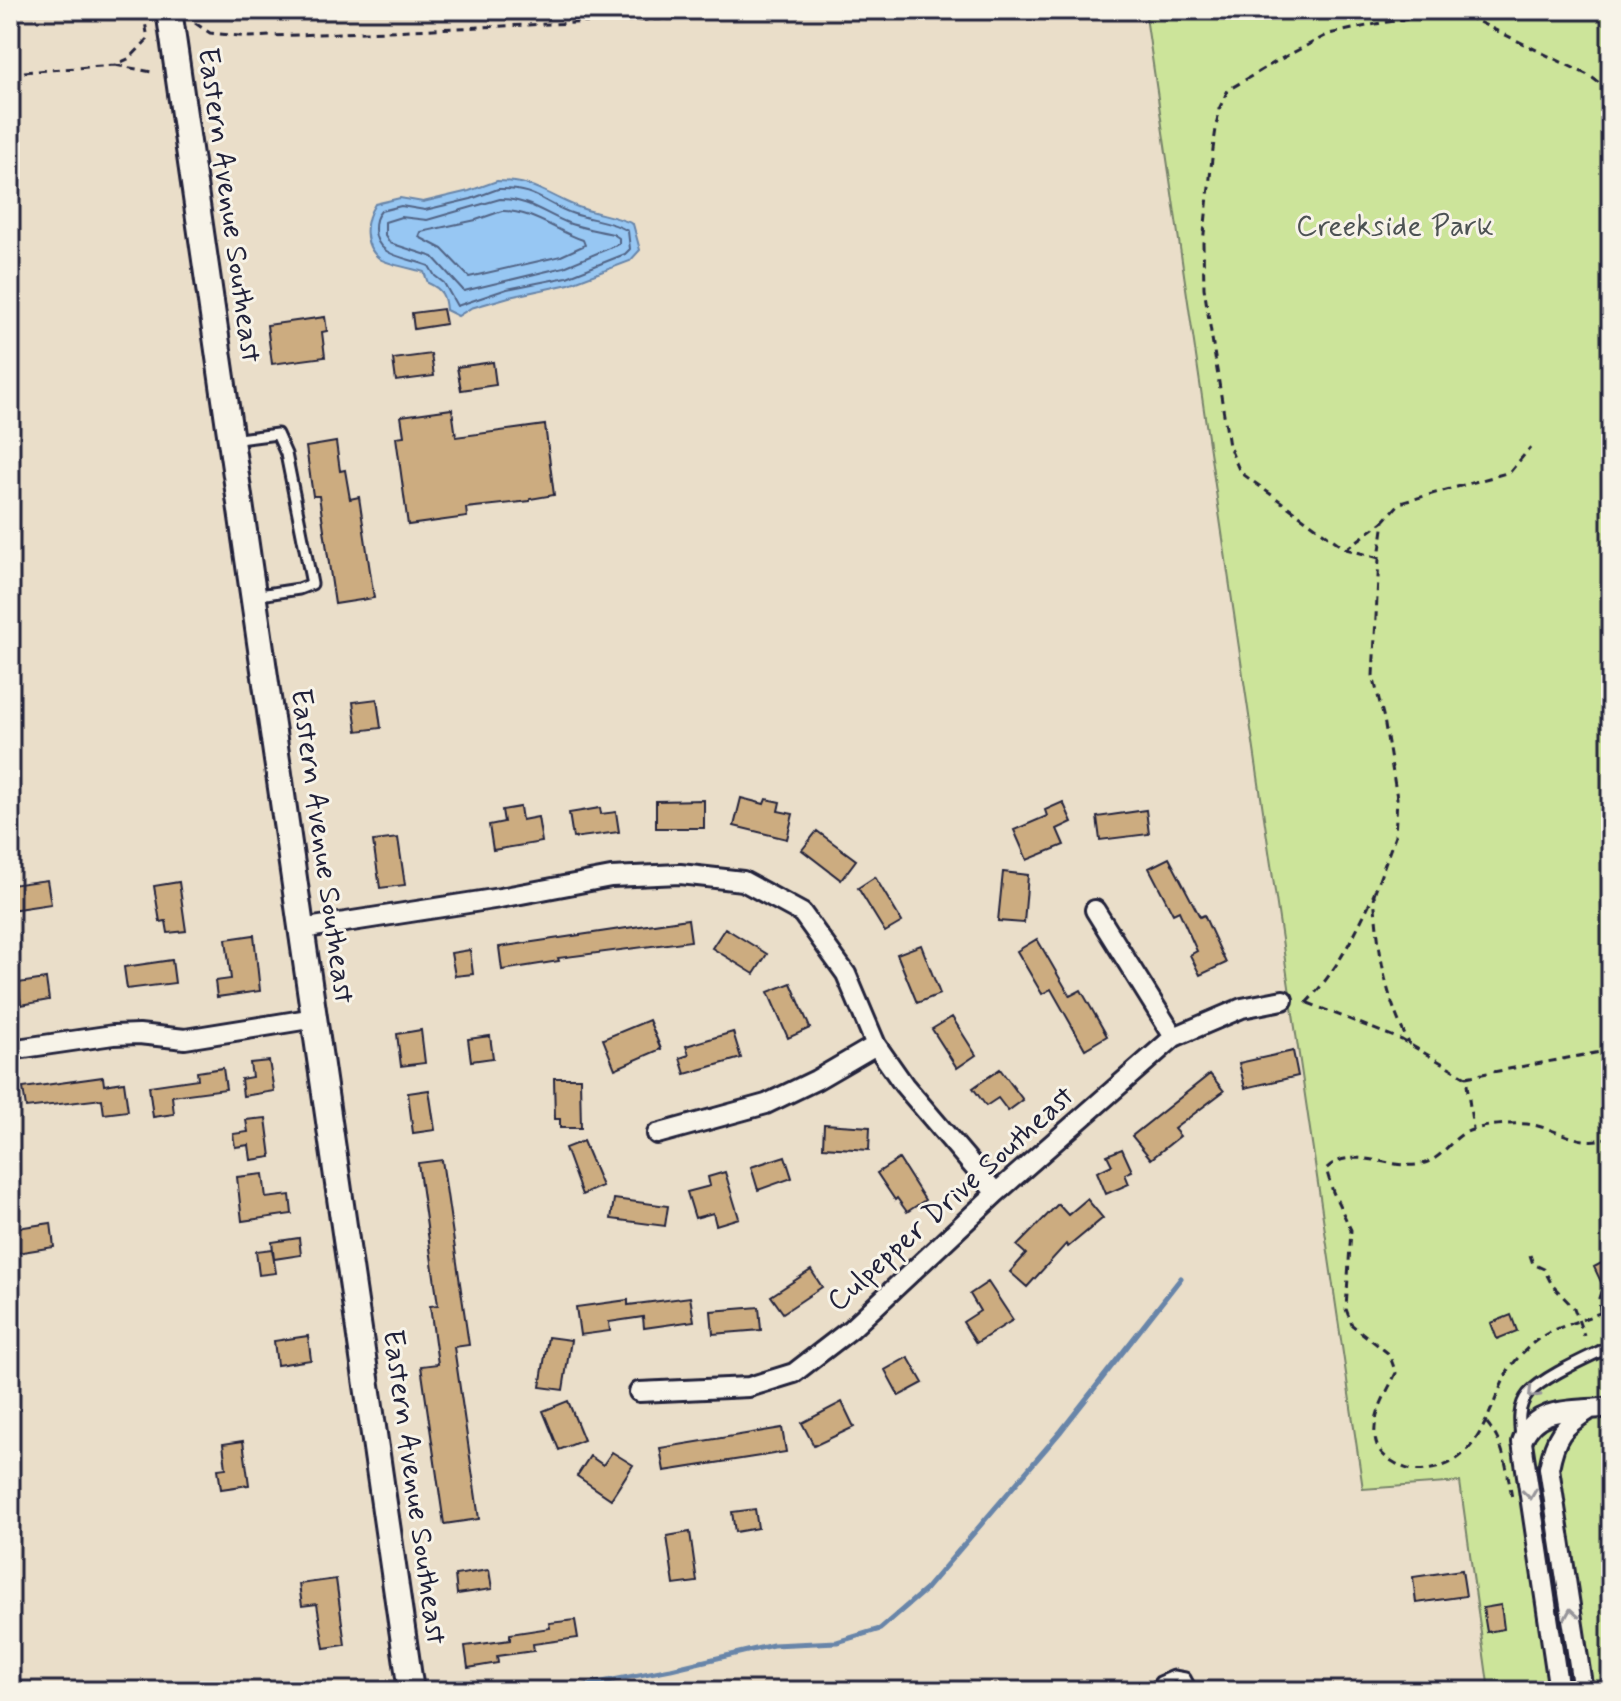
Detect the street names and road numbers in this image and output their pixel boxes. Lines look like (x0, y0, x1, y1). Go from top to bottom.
street label: Eastern Avenue Southeast (188, 45, 270, 365)
street label: Eastern Avenue Southeast (281, 686, 363, 1006)
street label: Culpepper Drive Southeast (819, 1077, 1083, 1321)
street label: Eastern Avenue Southeast (373, 1327, 455, 1647)

